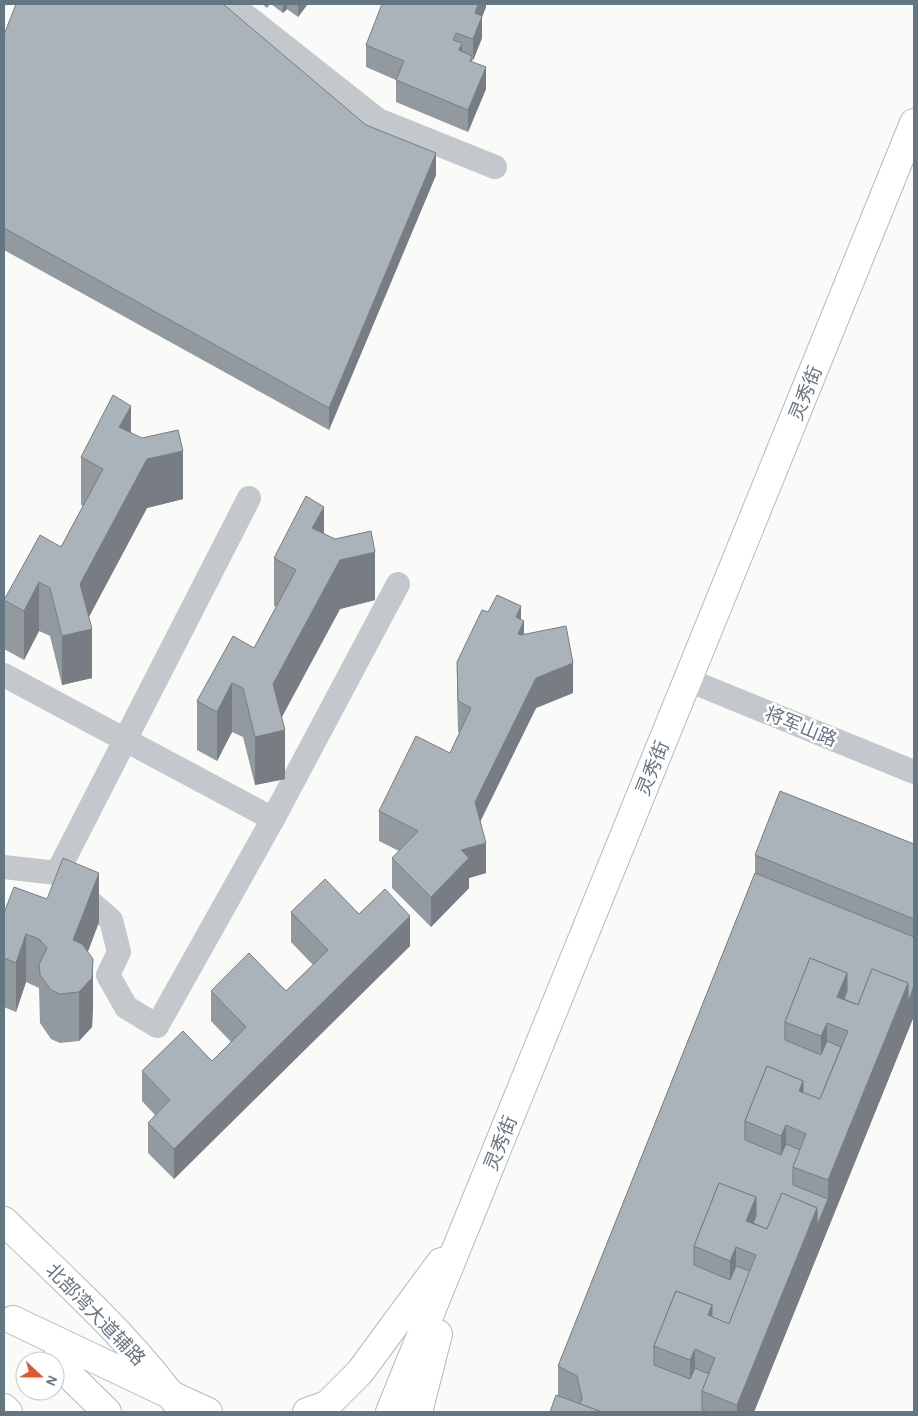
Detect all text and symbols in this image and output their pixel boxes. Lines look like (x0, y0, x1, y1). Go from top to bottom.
street label: 灵秀街 (785, 363, 826, 424)
street label: 将军山路 (762, 703, 840, 750)
street label: 灵秀街 (632, 738, 673, 799)
street label: 灵秀街 (480, 1113, 521, 1174)
street label: 北部湾大道辅路 (42, 1259, 149, 1369)
north arrow (15, 1351, 65, 1401)
text: N (43, 1373, 59, 1388)

